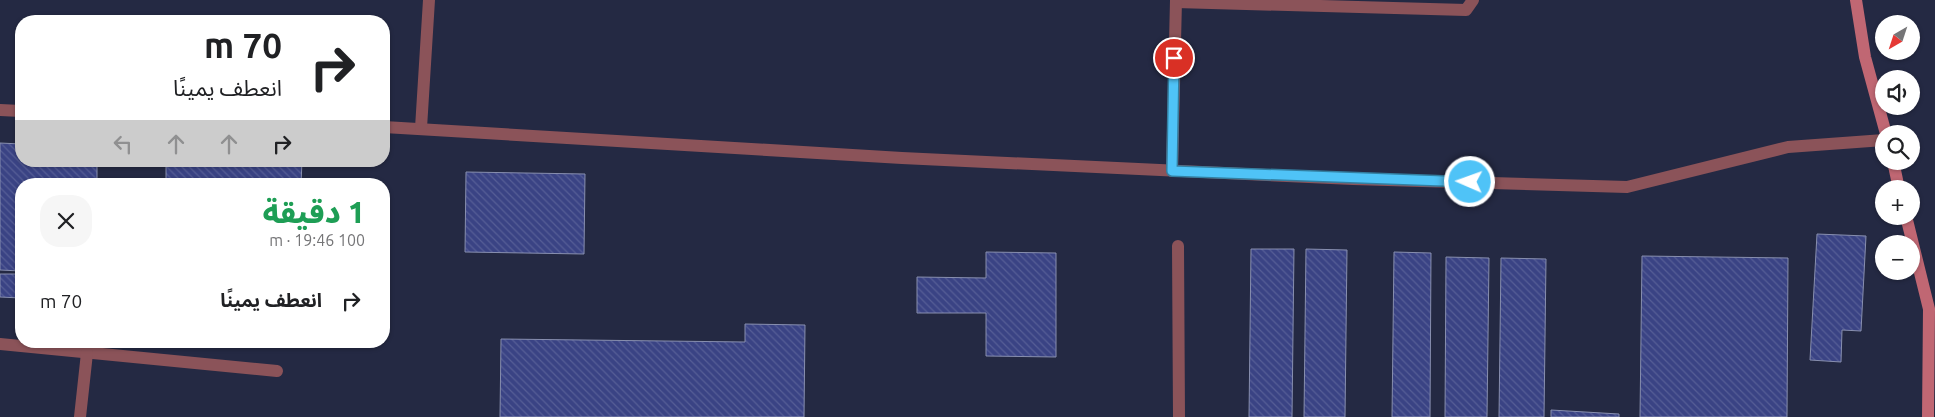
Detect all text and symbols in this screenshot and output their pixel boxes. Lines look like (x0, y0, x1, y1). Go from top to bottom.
north arrow (1875, 15, 1920, 60)
map controls (1875, 15, 1920, 280)
text: 70 m (204, 25, 282, 65)
icon: right (300, 35, 365, 100)
pin (1153, 37, 1195, 79)
icon: arrive (1160, 44, 1188, 72)
button: sound (1875, 70, 1920, 115)
text: انعطف يمينًا (173, 75, 282, 100)
button: search (1875, 125, 1920, 170)
icon: left (109, 130, 137, 158)
icon: ahead (162, 130, 190, 158)
icon: ahead (215, 130, 243, 158)
icon: right (268, 130, 296, 158)
position arrow (1443, 155, 1495, 207)
button: + (1875, 180, 1920, 225)
button: close (40, 195, 92, 247)
text: 1 دقيقة (263, 195, 365, 229)
text: 100 m · 19:46 (269, 231, 365, 249)
button: − (1875, 235, 1920, 280)
icon: right (337, 287, 365, 315)
text: انعطف يمينًا (220, 289, 322, 311)
text: 70 m (40, 290, 82, 312)

